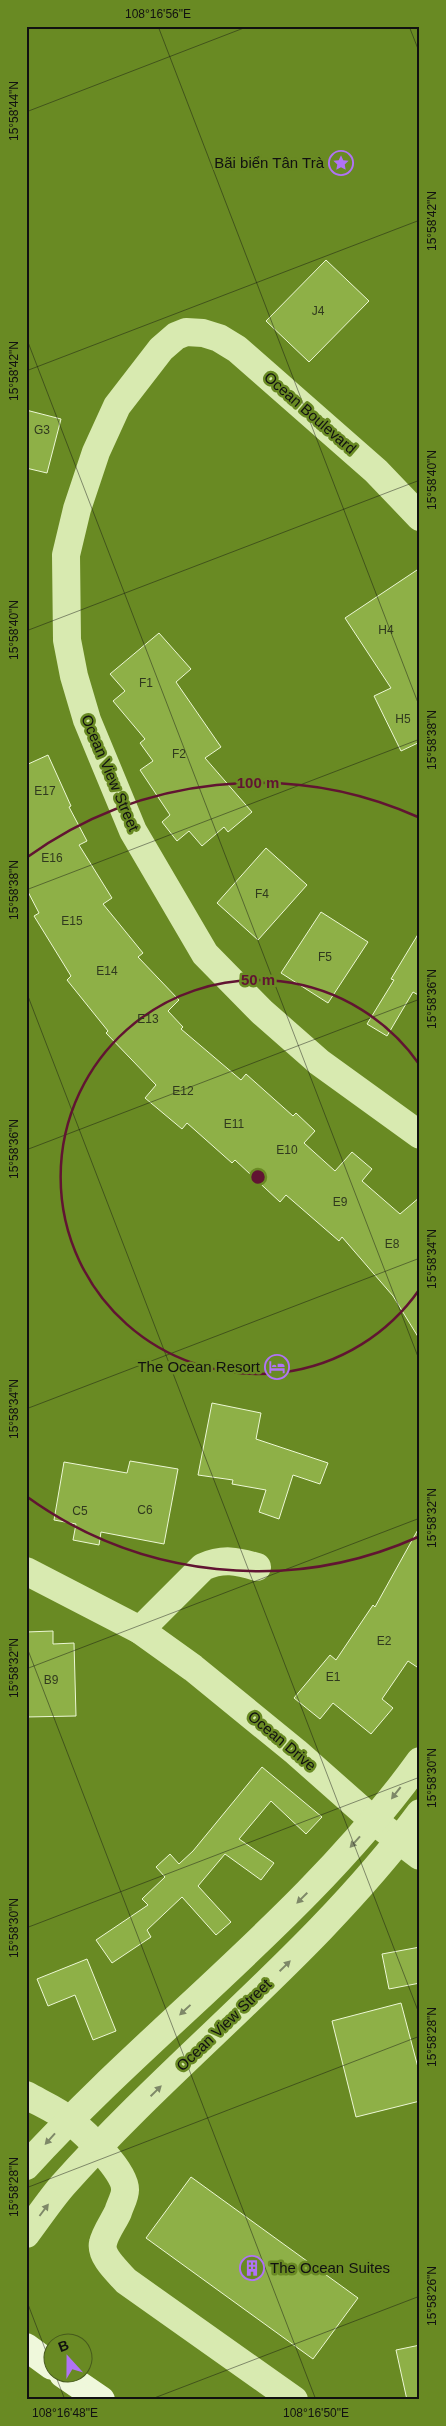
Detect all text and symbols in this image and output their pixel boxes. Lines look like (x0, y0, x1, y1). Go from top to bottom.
text: 108°16'56"E (125, 7, 191, 21)
text: 15°58'44"N (7, 81, 21, 141)
place icon: Bãi biển Tân Trà (328, 150, 354, 176)
place label: Bãi biển Tân Trà (214, 154, 325, 171)
text: 15°58'42"N (425, 191, 439, 251)
house number: J4 (312, 304, 325, 318)
text: 15°58'42"N (7, 341, 21, 401)
street label: Ocean Boulevard (261, 368, 360, 457)
house number: G3 (34, 423, 50, 437)
text: 15°58'40"N (425, 450, 439, 510)
text: 15°58'40"N (7, 600, 21, 660)
house number: H4 (378, 623, 394, 637)
house number: F1 (139, 676, 153, 690)
text: 15°58'38"N (425, 710, 439, 770)
street label: Ocean View Street (78, 712, 143, 834)
house number: H5 (395, 712, 411, 726)
house number: F2 (172, 747, 186, 761)
text: 100 m (237, 774, 279, 791)
house number: E17 (34, 784, 56, 798)
house number: E16 (41, 851, 63, 865)
text: 15°58'38"N (7, 860, 21, 920)
house number: F4 (255, 887, 269, 901)
house number: E15 (61, 914, 83, 928)
house number: F5 (318, 950, 332, 964)
house number: E14 (96, 964, 118, 978)
text: 15°58'36"N (425, 969, 439, 1029)
text: 50 m (241, 971, 275, 988)
house number: E13 (137, 1012, 159, 1026)
house number: E12 (172, 1084, 194, 1098)
house number: E11 (224, 1117, 245, 1131)
text: 15°58'36"N (7, 1119, 21, 1179)
house number: E10 (276, 1143, 298, 1157)
centre of rings (249, 1168, 267, 1186)
house number: E9 (333, 1195, 348, 1209)
text: 15°58'34"N (425, 1229, 439, 1289)
house number: E8 (385, 1237, 400, 1251)
hotel icon: The Ocean Resort (264, 1354, 290, 1380)
place label: The Ocean Resort (137, 1358, 261, 1375)
text: 15°58'34"N (7, 1379, 21, 1439)
text: 15°58'32"N (425, 1488, 439, 1548)
house number: C6 (137, 1503, 153, 1517)
house number: C5 (72, 1504, 88, 1518)
house number: E2 (377, 1634, 392, 1648)
text: 15°58'32"N (7, 1638, 21, 1698)
house number: E1 (326, 1670, 341, 1684)
house number: B9 (44, 1673, 59, 1687)
street label: Ocean Drive (245, 1707, 320, 1774)
text: 15°58'30"N (425, 1748, 439, 1808)
one-way arrow (390, 1786, 401, 1799)
one-way arrow (350, 1836, 361, 1848)
one-way arrow (296, 1892, 308, 1904)
text: 15°58'30"N (7, 1898, 21, 1958)
one-way arrow (279, 1960, 291, 1972)
street label: Ocean View Street (173, 1975, 275, 2074)
one-way arrow (179, 2004, 191, 2016)
text: 15°58'28"N (425, 2007, 439, 2067)
one-way arrow (149, 2085, 161, 2097)
one-way arrow (45, 2133, 56, 2146)
text: 15°58'28"N (7, 2157, 21, 2217)
one-way arrow (39, 2203, 49, 2217)
building icon: The Ocean Suites (239, 2255, 265, 2281)
place label: The Ocean Suites (270, 2259, 390, 2276)
text: 15°58'26"N (425, 2266, 439, 2326)
north arrow (42, 2334, 92, 2384)
text: B (56, 2337, 71, 2355)
text: 108°16'48"E (32, 2406, 98, 2420)
text: 108°16'50"E (283, 2406, 349, 2420)

